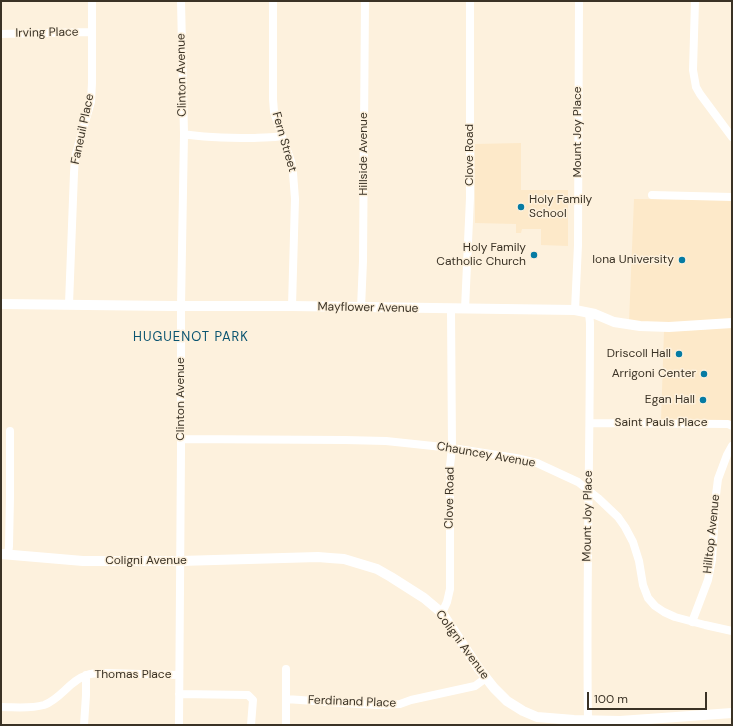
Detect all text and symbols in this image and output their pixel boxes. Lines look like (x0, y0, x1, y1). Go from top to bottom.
street label: Irving Place (15, 25, 79, 41)
street label: Clinton Avenue (174, 33, 190, 117)
street label: Mount Joy Place (571, 86, 585, 178)
street label: Faneuil Place (69, 92, 97, 166)
street label: Fern Street (269, 110, 299, 174)
street label: Hillside Avenue (357, 112, 371, 196)
street label: Clove Road (463, 124, 477, 186)
place label: Holy Family School (529, 193, 592, 221)
marker: Holy Family School (516, 202, 526, 212)
place label: Holy Family Catholic Church (436, 241, 526, 269)
marker: Holy Family Catholic Church (529, 250, 539, 260)
place label: Iona University (592, 253, 674, 267)
marker: Iona University (677, 255, 687, 265)
street label: Mayflower Avenue (317, 300, 419, 316)
district label: HUGUENOT PARK (133, 330, 249, 346)
place label: Driscoll Hall (607, 347, 671, 361)
marker: Driscoll Hall (674, 349, 684, 359)
street label: Clinton Avenue (174, 357, 188, 441)
place label: Arrigoni Center (612, 367, 696, 381)
marker: Arrigoni Center (699, 369, 709, 379)
place label: Egan Hall (645, 393, 695, 407)
marker: Egan Hall (698, 395, 708, 405)
street label: Saint Pauls Place (615, 416, 707, 430)
street label: Chauncey Avenue (436, 439, 536, 471)
street label: Clove Road (442, 467, 458, 529)
street label: Mount Joy Place (580, 470, 596, 562)
street label: Hilltop Avenue (701, 494, 723, 574)
street label: Coligni Avenue (105, 554, 187, 568)
street label: Coligni Avenue (432, 608, 492, 682)
street label: Thomas Place (94, 668, 172, 682)
scale bar (589, 684, 709, 710)
text: 100 m (594, 691, 628, 707)
street label: Ferdinand Place (308, 693, 396, 711)

